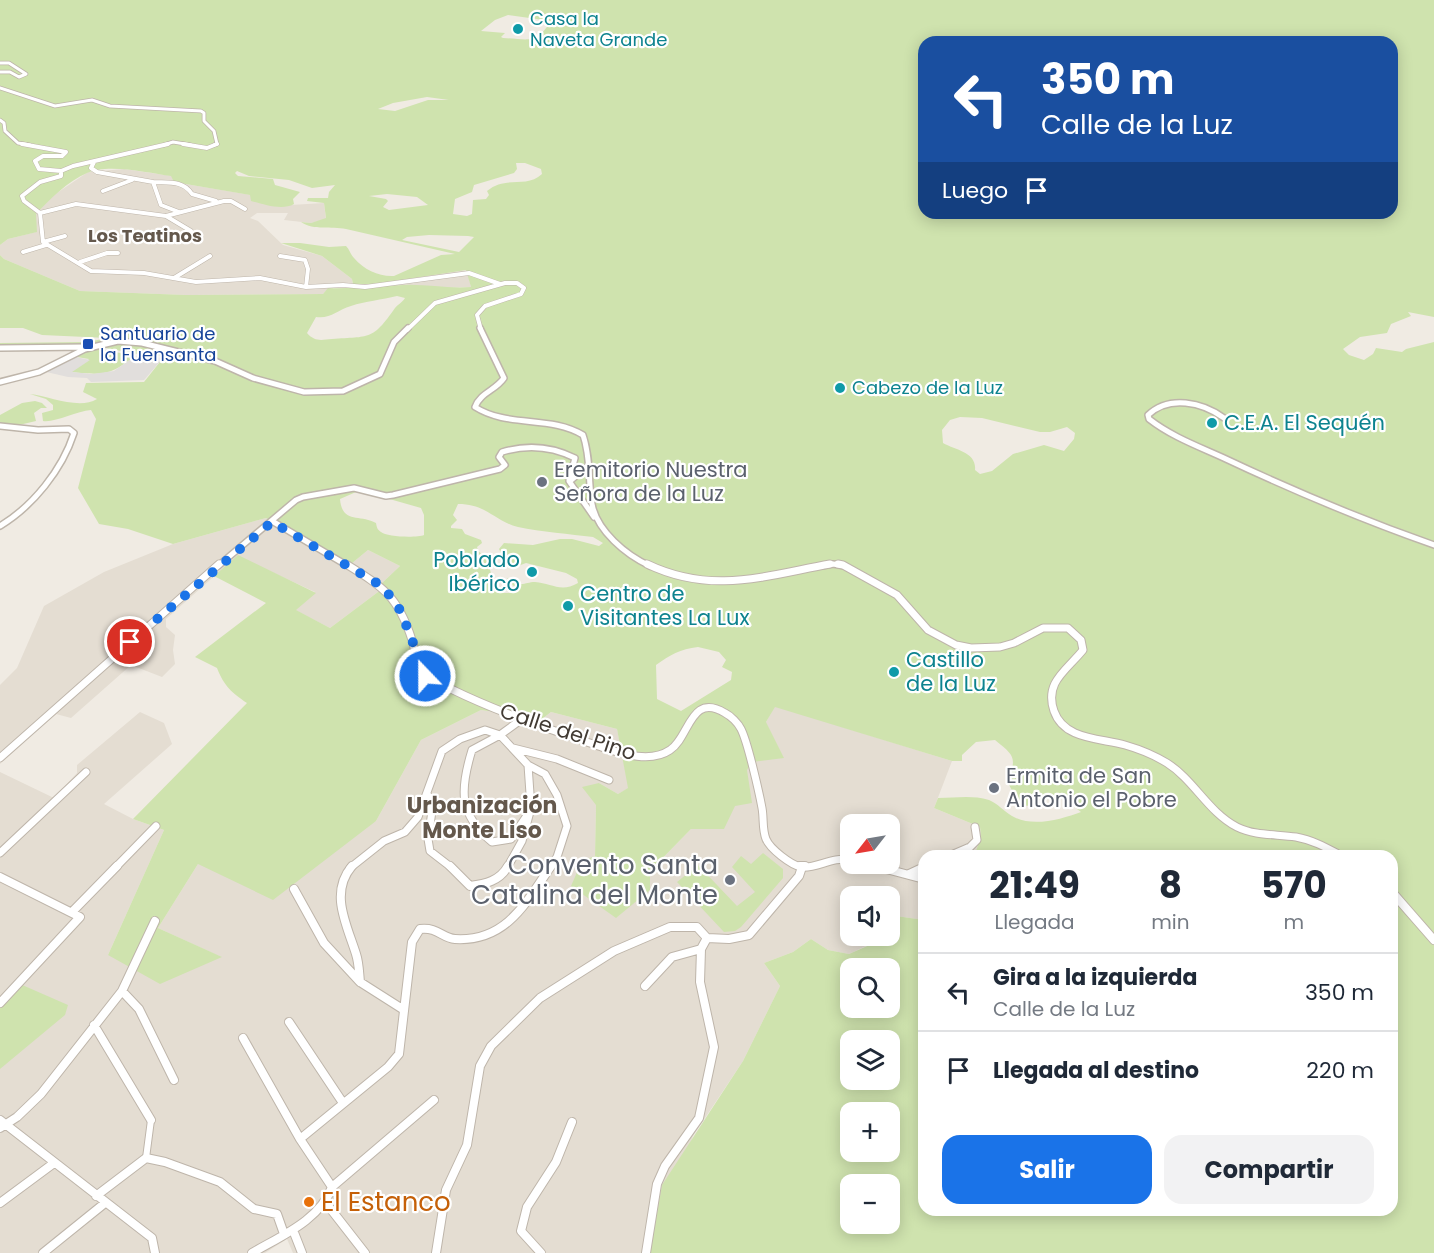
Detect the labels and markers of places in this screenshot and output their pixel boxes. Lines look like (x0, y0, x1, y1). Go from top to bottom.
place label: Casa la Naveta Grande (530, 6, 667, 52)
marker: Casa la Naveta Grande (511, 22, 525, 36)
place label: Santuario de la Fuensanta (100, 321, 216, 367)
marker: Santuario de la Fuensanta (81, 337, 95, 351)
place label: Cabezo de la Luz (852, 375, 1003, 400)
marker: Cabezo de la Luz (833, 381, 847, 395)
place label: C.E.A. El Sequén (1224, 408, 1385, 437)
marker: C.E.A. El Sequén (1205, 416, 1219, 430)
place label: Eremitorio Nuestra Señora de la Luz (554, 455, 747, 508)
marker: Eremitorio Nuestra Señora de la Luz (535, 475, 549, 489)
place label: Poblado Ibérico (433, 545, 520, 598)
marker: Poblado Ibérico (525, 565, 539, 579)
place label: Centro de Visitantes La Lux (580, 579, 749, 632)
marker: Centro de Visitantes La Lux (561, 599, 575, 613)
pin (104, 616, 155, 667)
place label: Castillo de la Luz (906, 645, 996, 698)
marker: Castillo de la Luz (887, 665, 901, 679)
place label: Ermita de San Antonio el Pobre (1006, 761, 1177, 814)
marker: Ermita de San Antonio el Pobre (987, 781, 1001, 795)
place label: Convento Santa Catalina del Monte (471, 847, 718, 913)
marker: Convento Santa Catalina del Monte (723, 873, 737, 887)
place label: El Estanco (321, 1184, 451, 1220)
marker: El Estanco (302, 1195, 316, 1209)

